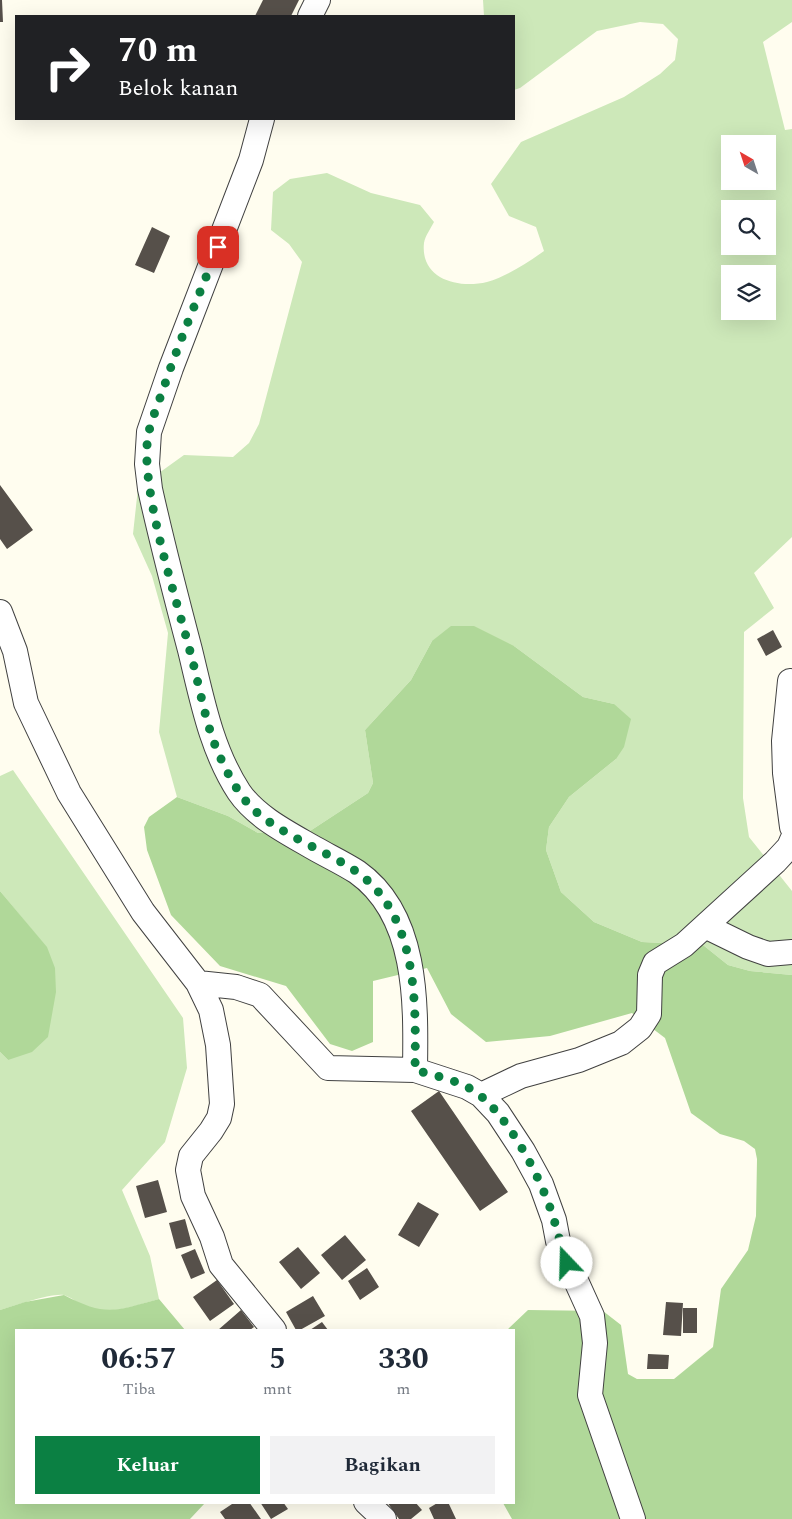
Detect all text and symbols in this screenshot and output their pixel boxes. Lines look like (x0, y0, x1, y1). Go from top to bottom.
text: 70 m (118, 24, 198, 77)
icon: right (35, 35, 100, 100)
text: Belok kanan (118, 72, 238, 105)
north arrow (721, 135, 776, 190)
map controls (721, 135, 776, 320)
button: search (721, 200, 776, 255)
pin (197, 226, 239, 268)
icon: arrive (204, 233, 232, 261)
button: layers (721, 265, 776, 320)
position arrow (540, 1236, 592, 1288)
text: 06:57 (101, 1336, 177, 1382)
text: 5 (269, 1336, 286, 1382)
text: 330 (378, 1336, 429, 1382)
text: Tiba (123, 1377, 155, 1401)
text: mnt (263, 1377, 292, 1401)
text: m (397, 1377, 410, 1401)
button: Keluar (35, 1436, 260, 1494)
button: Bagikan (270, 1436, 495, 1494)

